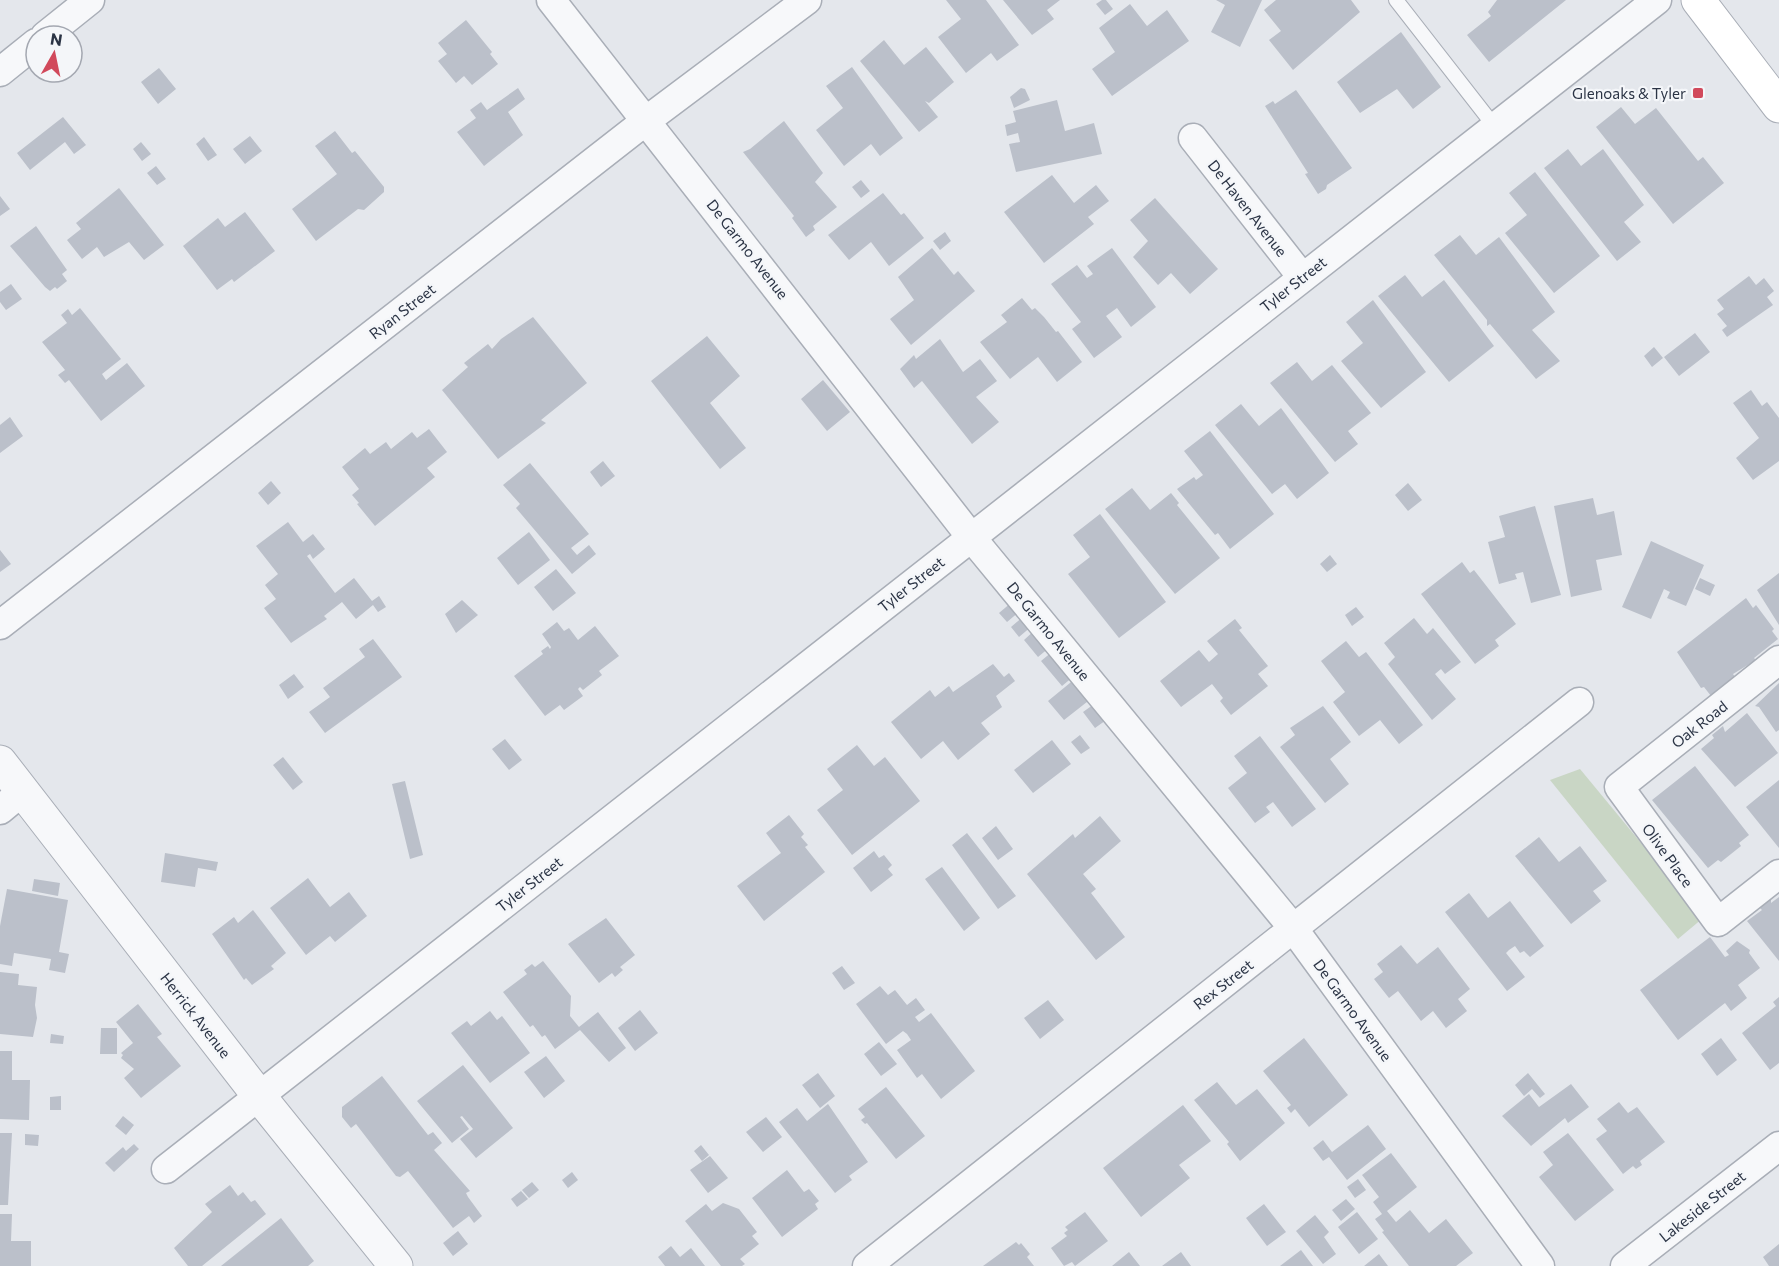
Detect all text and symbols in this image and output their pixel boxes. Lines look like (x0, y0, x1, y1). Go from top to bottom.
north arrow (24, 24, 84, 84)
text: N (49, 28, 64, 49)
place label: Glenoaks & Tyler (1572, 84, 1686, 102)
marker: Glenoaks & Tyler (1691, 86, 1705, 100)
street label: De Haven Avenue (1205, 156, 1291, 260)
street label: De Garmo Avenue (703, 196, 793, 303)
street label: Tyler Street (1256, 252, 1330, 316)
street label: Ryan Street (365, 280, 439, 342)
street label: Tyler Street (874, 552, 948, 616)
street label: De Garmo Avenue (1004, 578, 1094, 684)
street label: Oak Road (1667, 697, 1731, 751)
street label: Olive Place (1639, 820, 1697, 891)
street label: Tyler Street (492, 852, 566, 916)
street label: Rex Street (1190, 955, 1256, 1013)
street label: De Garmo Avenue (1310, 956, 1396, 1065)
street label: Herrick Avenue (157, 969, 235, 1061)
street label: Lakeside Street (1655, 1167, 1749, 1245)

